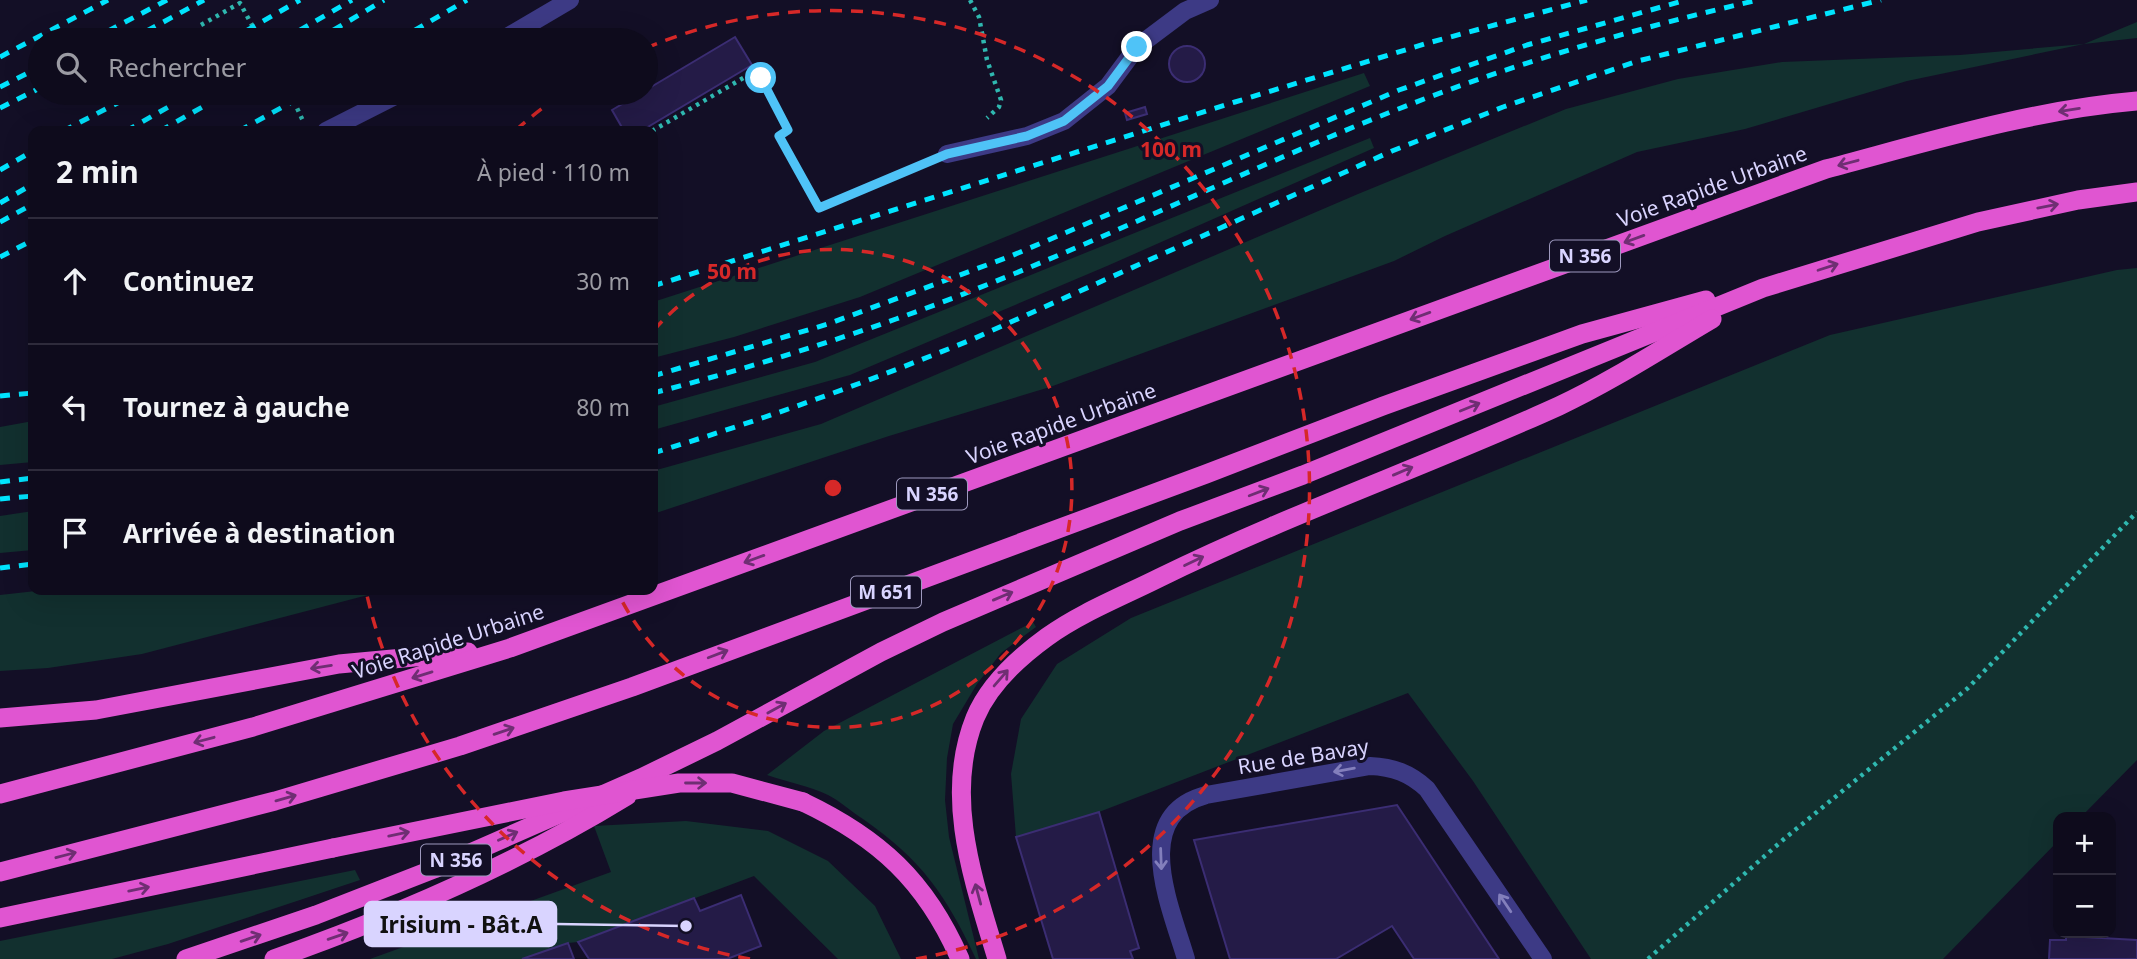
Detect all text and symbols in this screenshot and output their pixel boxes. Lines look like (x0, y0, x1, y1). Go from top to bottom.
search box (28, 28, 658, 105)
route end (1121, 31, 1152, 62)
icon: search (52, 48, 90, 86)
text: Rechercher (108, 49, 246, 85)
route start (745, 62, 776, 93)
one-way arrow (2059, 104, 2081, 117)
text: 100 m (1140, 135, 1202, 163)
street label: Voie Rapide Urbaine (1613, 139, 1811, 233)
text: 2 min (56, 151, 139, 192)
text: À pied · 110 m (477, 156, 630, 188)
one-way arrow (1837, 157, 1860, 170)
one-way arrow (2036, 199, 2059, 212)
one-way arrow (1623, 233, 1645, 246)
road number: N 356 (1550, 240, 1620, 272)
text: 50 m (707, 257, 757, 285)
one-way arrow (1817, 260, 1839, 272)
icon: ahead (56, 262, 94, 300)
text: Continuez (123, 263, 254, 299)
text: 30 m (576, 265, 630, 297)
one-way arrow (1410, 311, 1432, 324)
street label: Voie Rapide Urbaine (962, 376, 1160, 470)
icon: left (56, 388, 94, 426)
text: Tournez à gauche (123, 389, 350, 425)
text: 80 m (576, 391, 630, 423)
one-way arrow (1459, 400, 1480, 413)
one-way arrow (1392, 464, 1414, 477)
centre of rings (821, 476, 845, 500)
road number: N 356 (897, 478, 967, 509)
one-way arrow (1247, 485, 1269, 497)
icon: arrive (56, 514, 94, 552)
text: Arrivée à destination (123, 515, 396, 551)
one-way arrow (1183, 553, 1204, 567)
one-way arrow (744, 554, 766, 566)
road number: M 651 (851, 576, 921, 608)
one-way arrow (992, 589, 1013, 602)
street label: Voie Rapide Urbaine (349, 597, 547, 685)
one-way arrow (706, 647, 728, 660)
one-way arrow (310, 661, 332, 674)
one-way arrow (993, 669, 1009, 687)
one-way arrow (411, 670, 433, 682)
one-way arrow (767, 701, 787, 715)
one-way arrow (492, 724, 514, 737)
street label: Rue de Bavay (1236, 732, 1371, 780)
one-way arrow (193, 734, 215, 747)
one-way arrow (1333, 764, 1356, 777)
one-way arrow (684, 776, 707, 790)
one-way arrow (274, 791, 297, 804)
map controls (2053, 812, 2116, 938)
button: + (2053, 812, 2116, 875)
one-way arrow (387, 827, 410, 840)
one-way arrow (497, 829, 518, 842)
road number: N 356 (421, 845, 491, 876)
one-way arrow (1155, 847, 1168, 870)
one-way arrow (54, 848, 77, 861)
button: − (2053, 875, 2116, 938)
one-way arrow (127, 881, 150, 895)
one-way arrow (971, 883, 984, 905)
one-way arrow (1498, 894, 1512, 913)
callout: Irisium - Bât.A (365, 902, 556, 946)
text: Irisium - Bât.A (380, 908, 542, 940)
one-way arrow (327, 929, 349, 941)
one-way arrow (239, 930, 261, 943)

